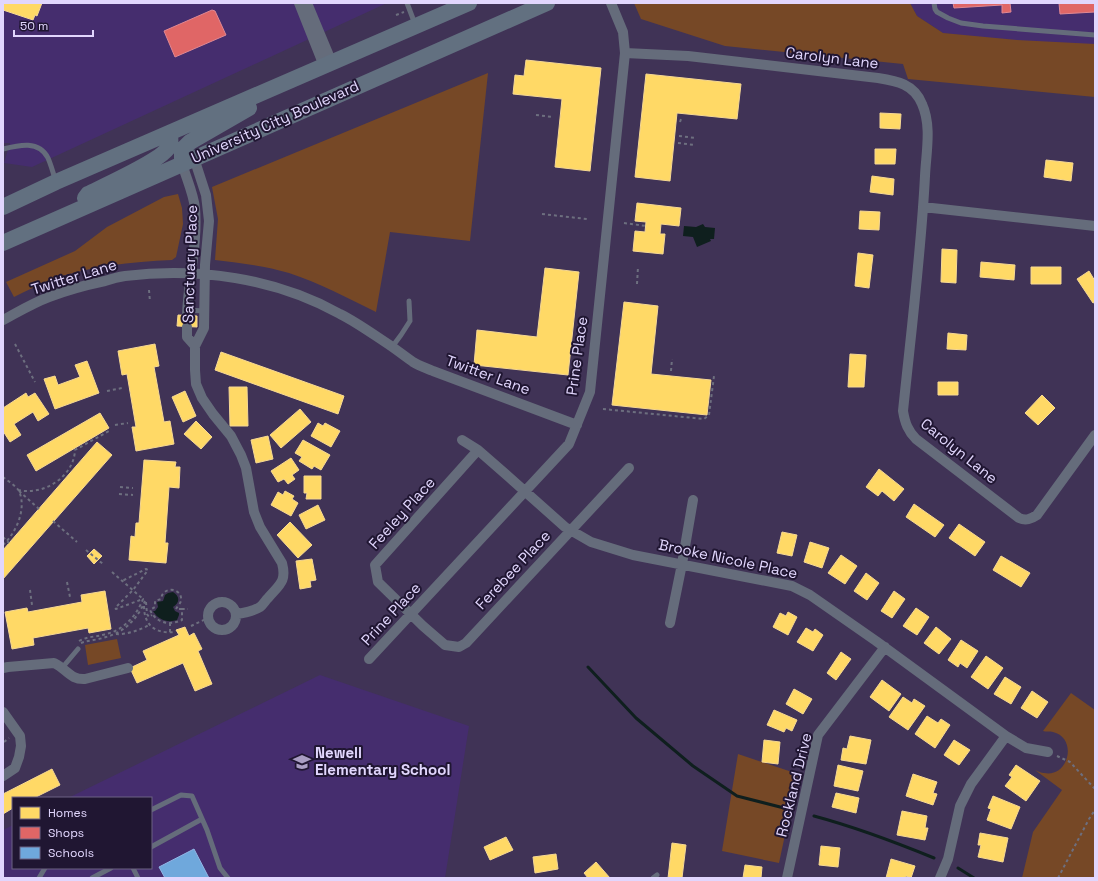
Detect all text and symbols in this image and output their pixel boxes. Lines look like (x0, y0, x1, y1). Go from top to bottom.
scale bar (14, 12, 93, 38)
text: 50 m (20, 18, 48, 34)
street label: Carolyn Lane (784, 42, 880, 73)
street label: University City Boulevard (188, 76, 362, 167)
street label: Sanctuary Place (178, 205, 201, 323)
street label: Twitter Lane (29, 254, 119, 299)
street label: Prine Place (562, 315, 591, 396)
street label: Twitter Lane (443, 350, 533, 399)
street label: Carolyn Lane (917, 414, 1002, 488)
street label: Feeley Place (364, 473, 439, 553)
street label: Ferebee Place (471, 526, 554, 613)
street label: Brooke Nicole Place (657, 535, 799, 583)
street label: Prine Place (357, 578, 425, 649)
street label: Rockland Drive (771, 731, 816, 839)
place label: Newell Elementary School (315, 743, 450, 779)
school or university icon: Newell Elementary School (292, 752, 312, 772)
legend (12, 797, 152, 869)
text: Homes (48, 805, 87, 821)
text: Shops (48, 825, 84, 841)
text: Schools (48, 845, 94, 861)

